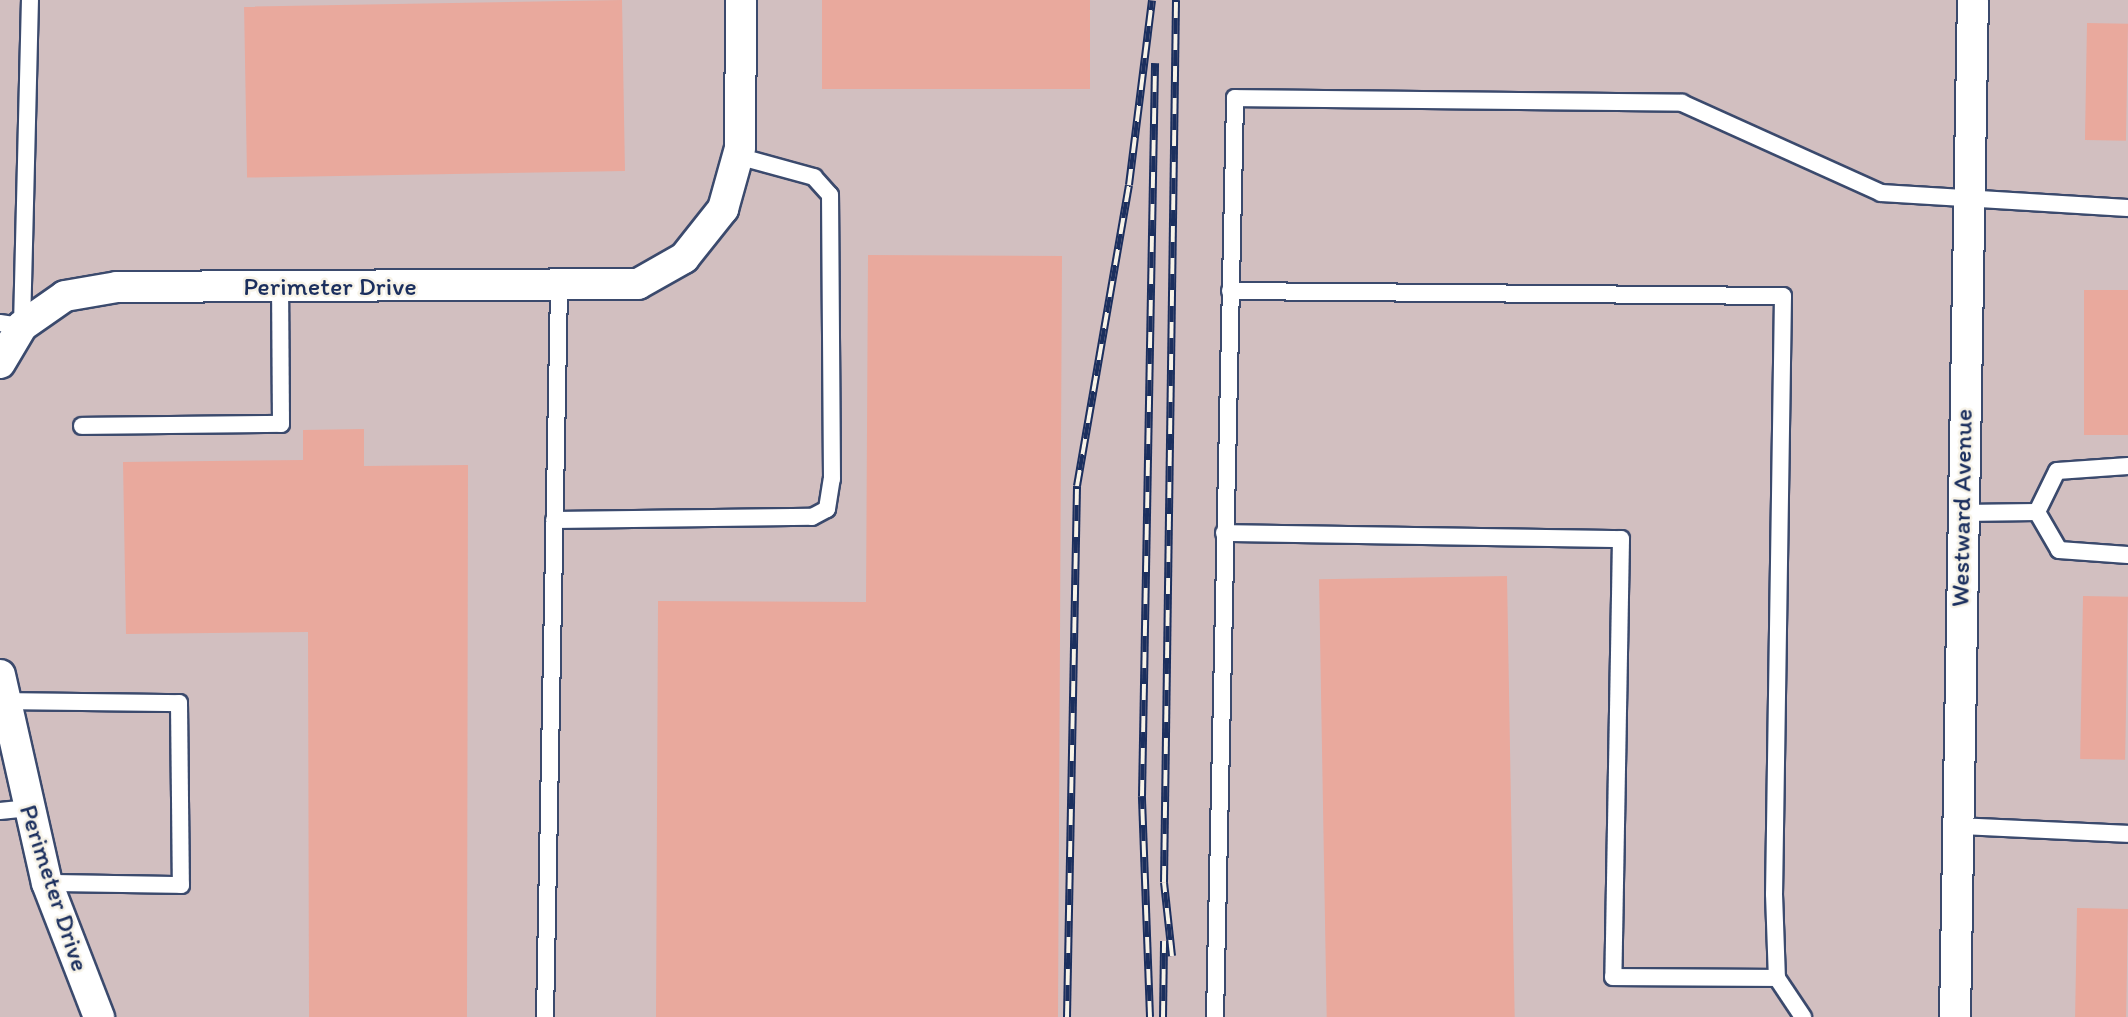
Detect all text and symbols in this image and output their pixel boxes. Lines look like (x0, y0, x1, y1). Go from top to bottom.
street label: Perimeter Drive (243, 271, 417, 303)
street label: Westward Avenue (1945, 409, 1979, 607)
street label: Perimeter Drive (12, 801, 96, 975)

